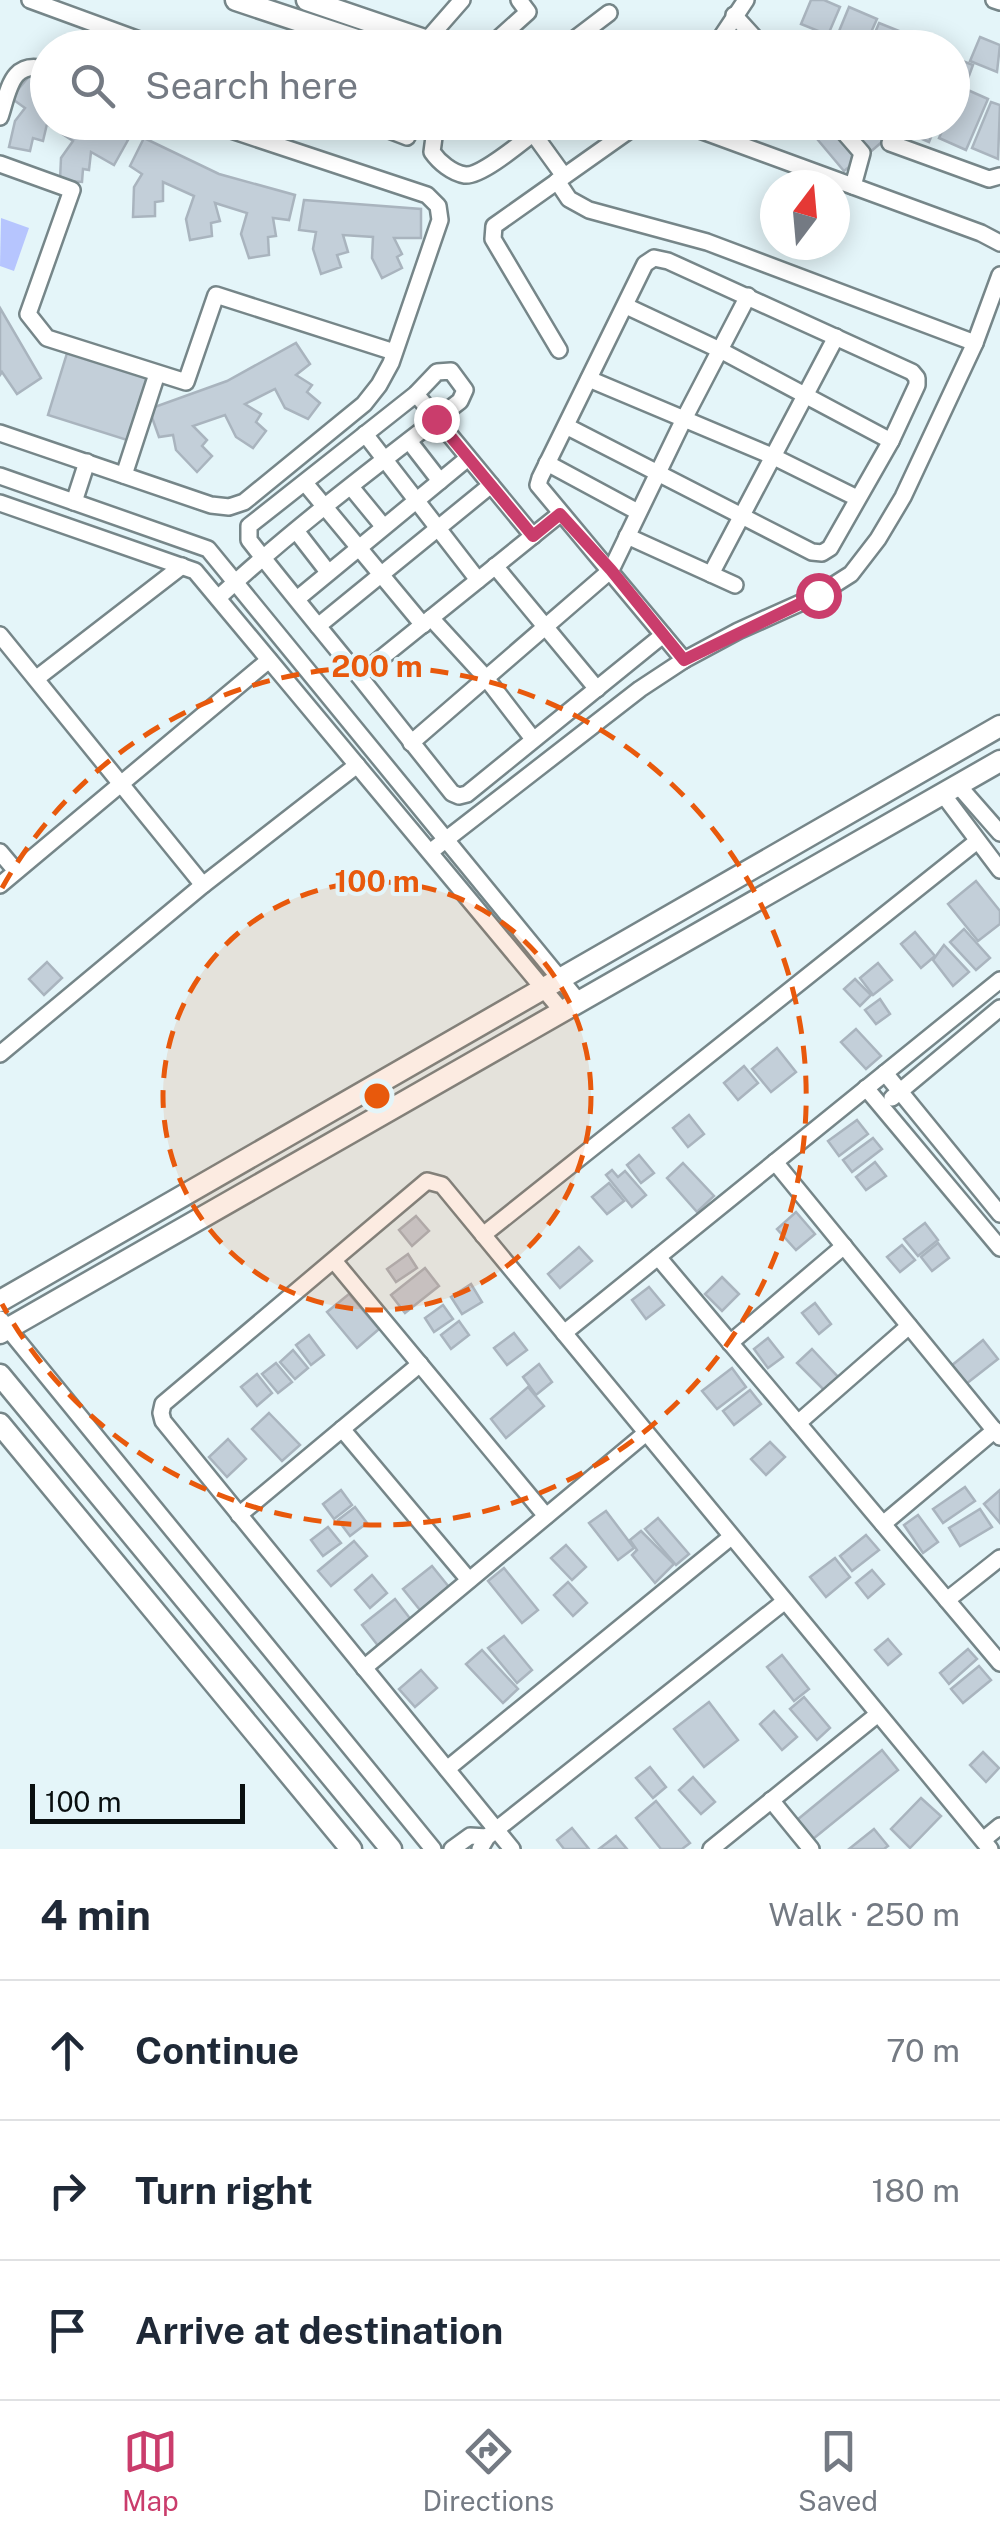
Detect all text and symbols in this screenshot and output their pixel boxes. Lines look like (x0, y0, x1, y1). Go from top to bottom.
search box (30, 30, 970, 140)
icon: search (65, 58, 120, 113)
text: Search here (145, 63, 358, 108)
north arrow (760, 170, 850, 260)
route end (414, 397, 460, 443)
route start (796, 573, 842, 619)
text: 200 m (331, 648, 423, 684)
text: 100 m (334, 863, 420, 899)
centre of rings (359, 1078, 395, 1114)
scale bar (30, 1779, 245, 1824)
text: 100 m (45, 1785, 122, 1818)
text: 4 min (40, 1890, 151, 1939)
text: Walk · 250 m (768, 1896, 960, 1933)
icon: ahead (40, 2023, 95, 2078)
text: Continue (135, 2028, 299, 2073)
text: 70 m (886, 2032, 960, 2069)
icon: right (40, 2163, 95, 2218)
text: Turn right (135, 2168, 313, 2213)
text: 180 m (871, 2172, 960, 2209)
icon: arrive (40, 2303, 95, 2358)
text: Arrive at destination (135, 2308, 503, 2353)
tab: Map (122, 2424, 179, 2517)
tab: Directions (423, 2424, 554, 2517)
tab: Saved (798, 2424, 878, 2517)

